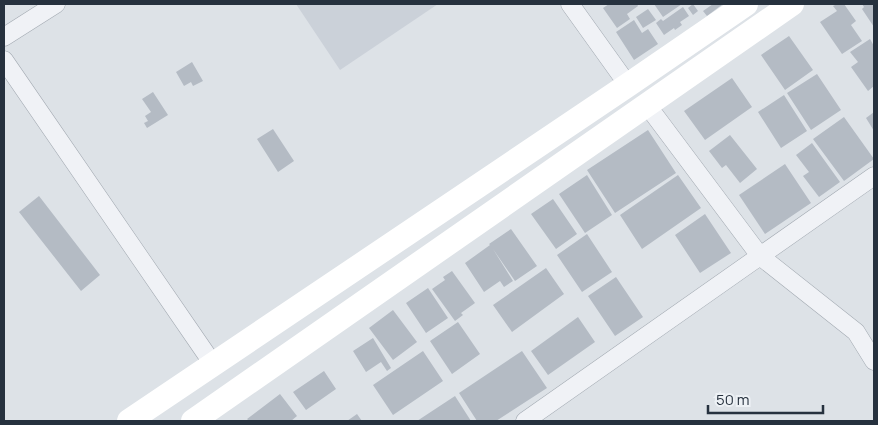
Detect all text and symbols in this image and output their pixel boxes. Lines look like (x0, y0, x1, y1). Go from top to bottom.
scale bar (708, 382, 823, 414)
text: 50 m (716, 389, 750, 410)

